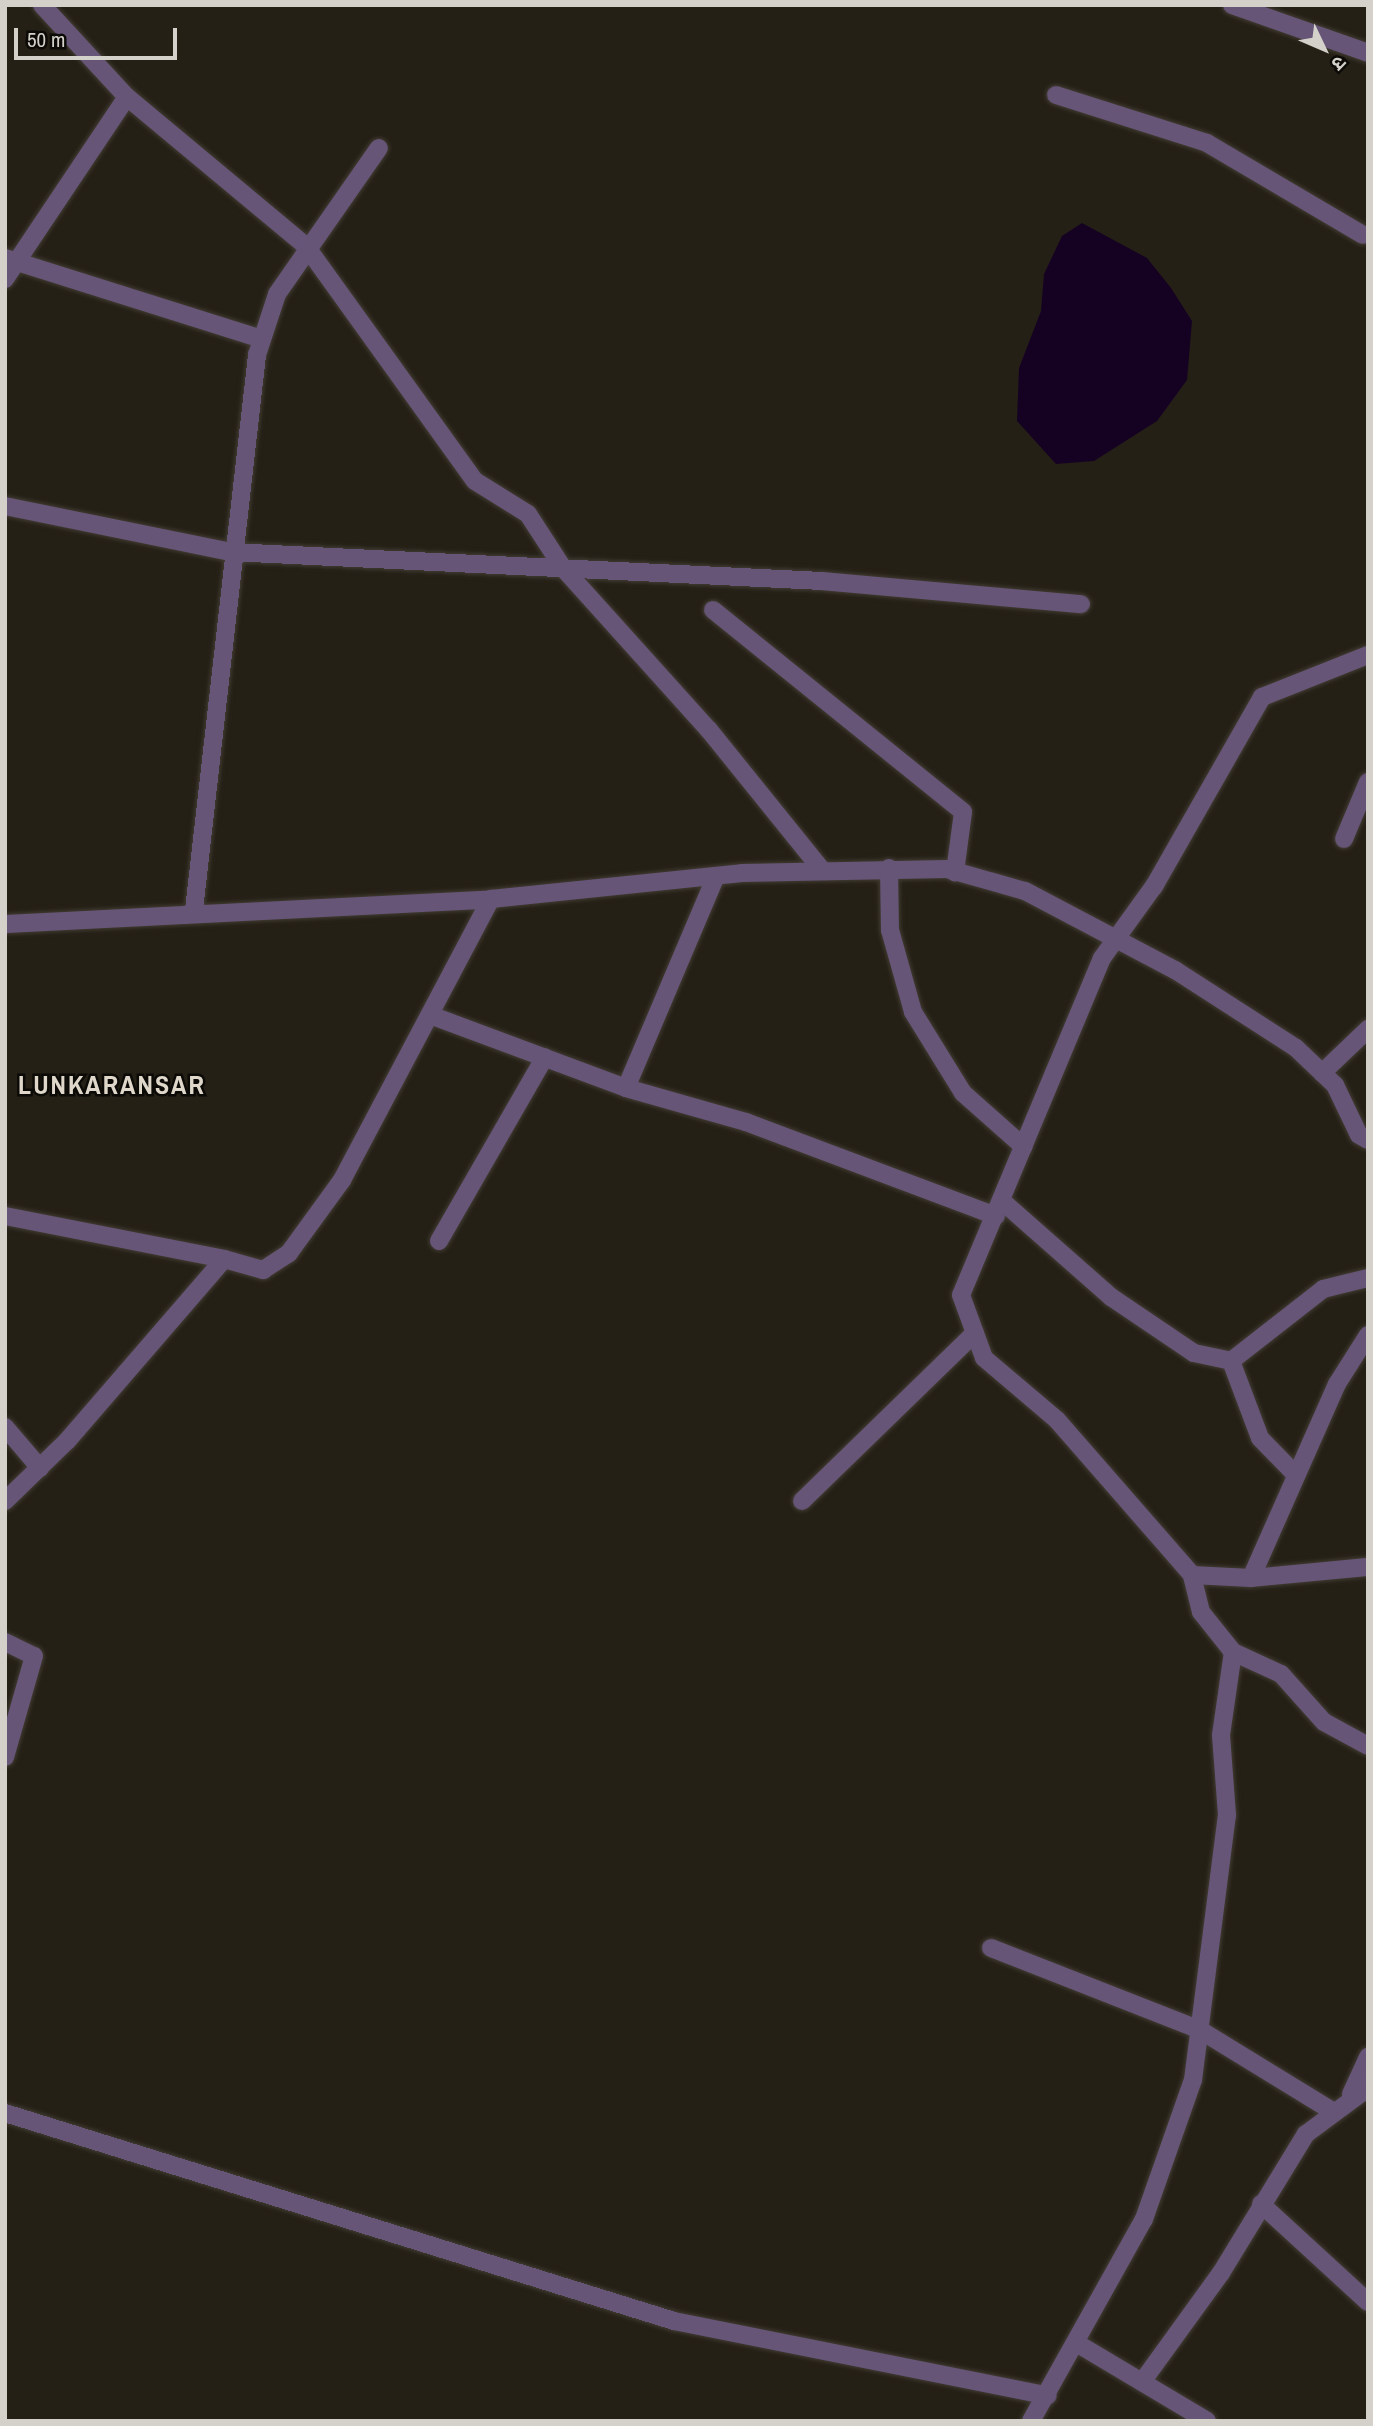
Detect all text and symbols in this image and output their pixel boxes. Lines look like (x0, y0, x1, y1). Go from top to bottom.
scale bar (18, 14, 180, 58)
north arrow (1289, 14, 1359, 84)
text: 50 m (27, 25, 65, 54)
text: उ (1326, 51, 1352, 77)
district label: LUNKARANSAR (19, 1069, 205, 1101)

